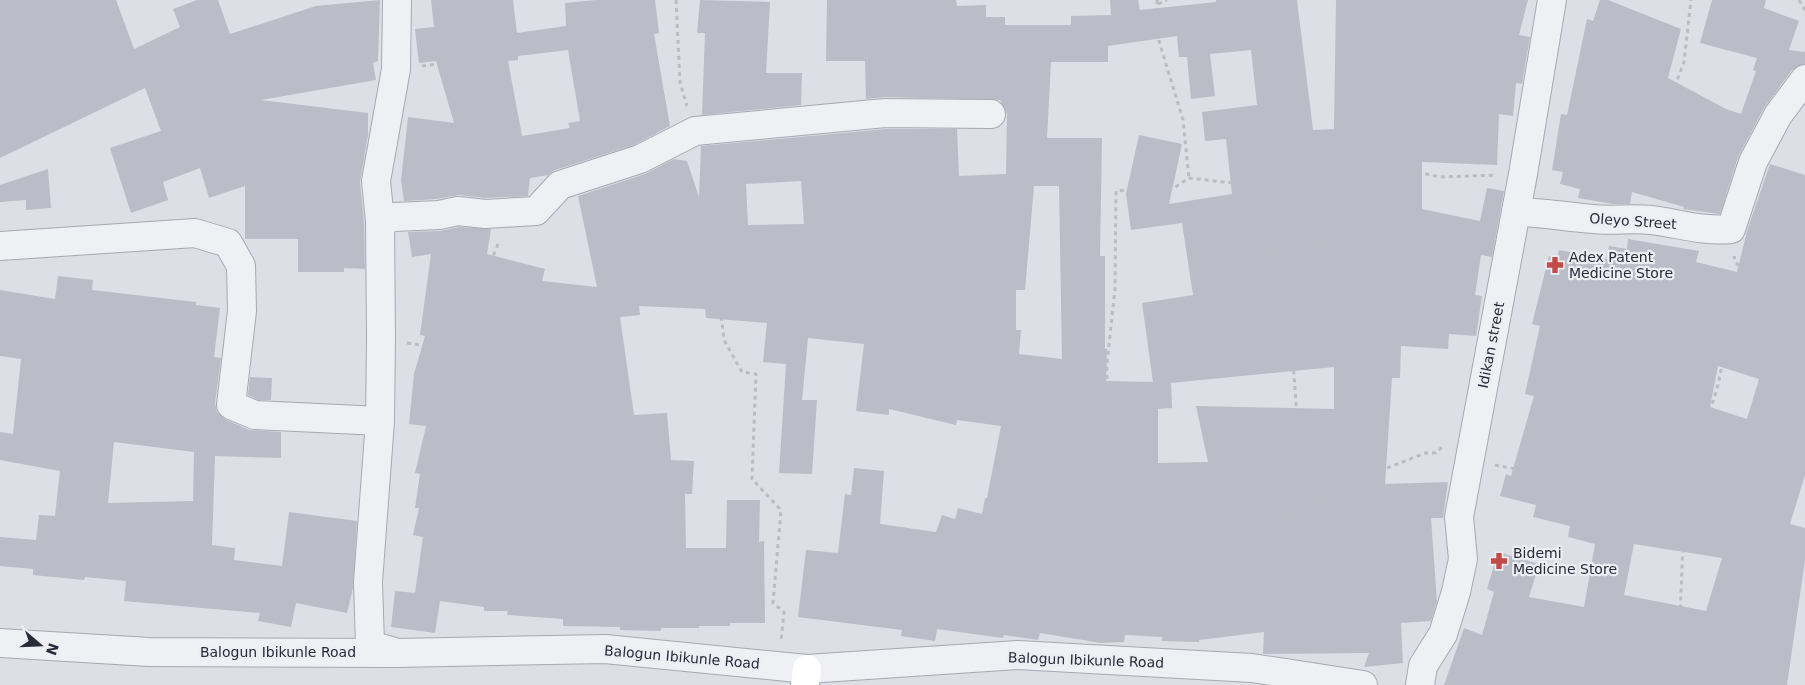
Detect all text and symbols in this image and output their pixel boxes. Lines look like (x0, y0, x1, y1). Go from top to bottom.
street label: Oleyo Street (1589, 210, 1678, 232)
place label: Adex Patent Medicine Store (1569, 249, 1673, 281)
pharmacy icon: Adex Patent Medicine Store (1545, 255, 1565, 275)
street label: Idikan street (1475, 300, 1507, 390)
place label: Bidemi Medicine Store (1513, 545, 1617, 577)
pharmacy icon: Bidemi Medicine Store (1489, 551, 1509, 571)
north arrow (15, 620, 65, 670)
text: N (43, 641, 62, 657)
street label: Balogun Ibikunle Road (604, 642, 760, 672)
street label: Balogun Ibikunle Road (200, 644, 356, 660)
street label: Balogun Ibikunle Road (1008, 649, 1164, 671)

